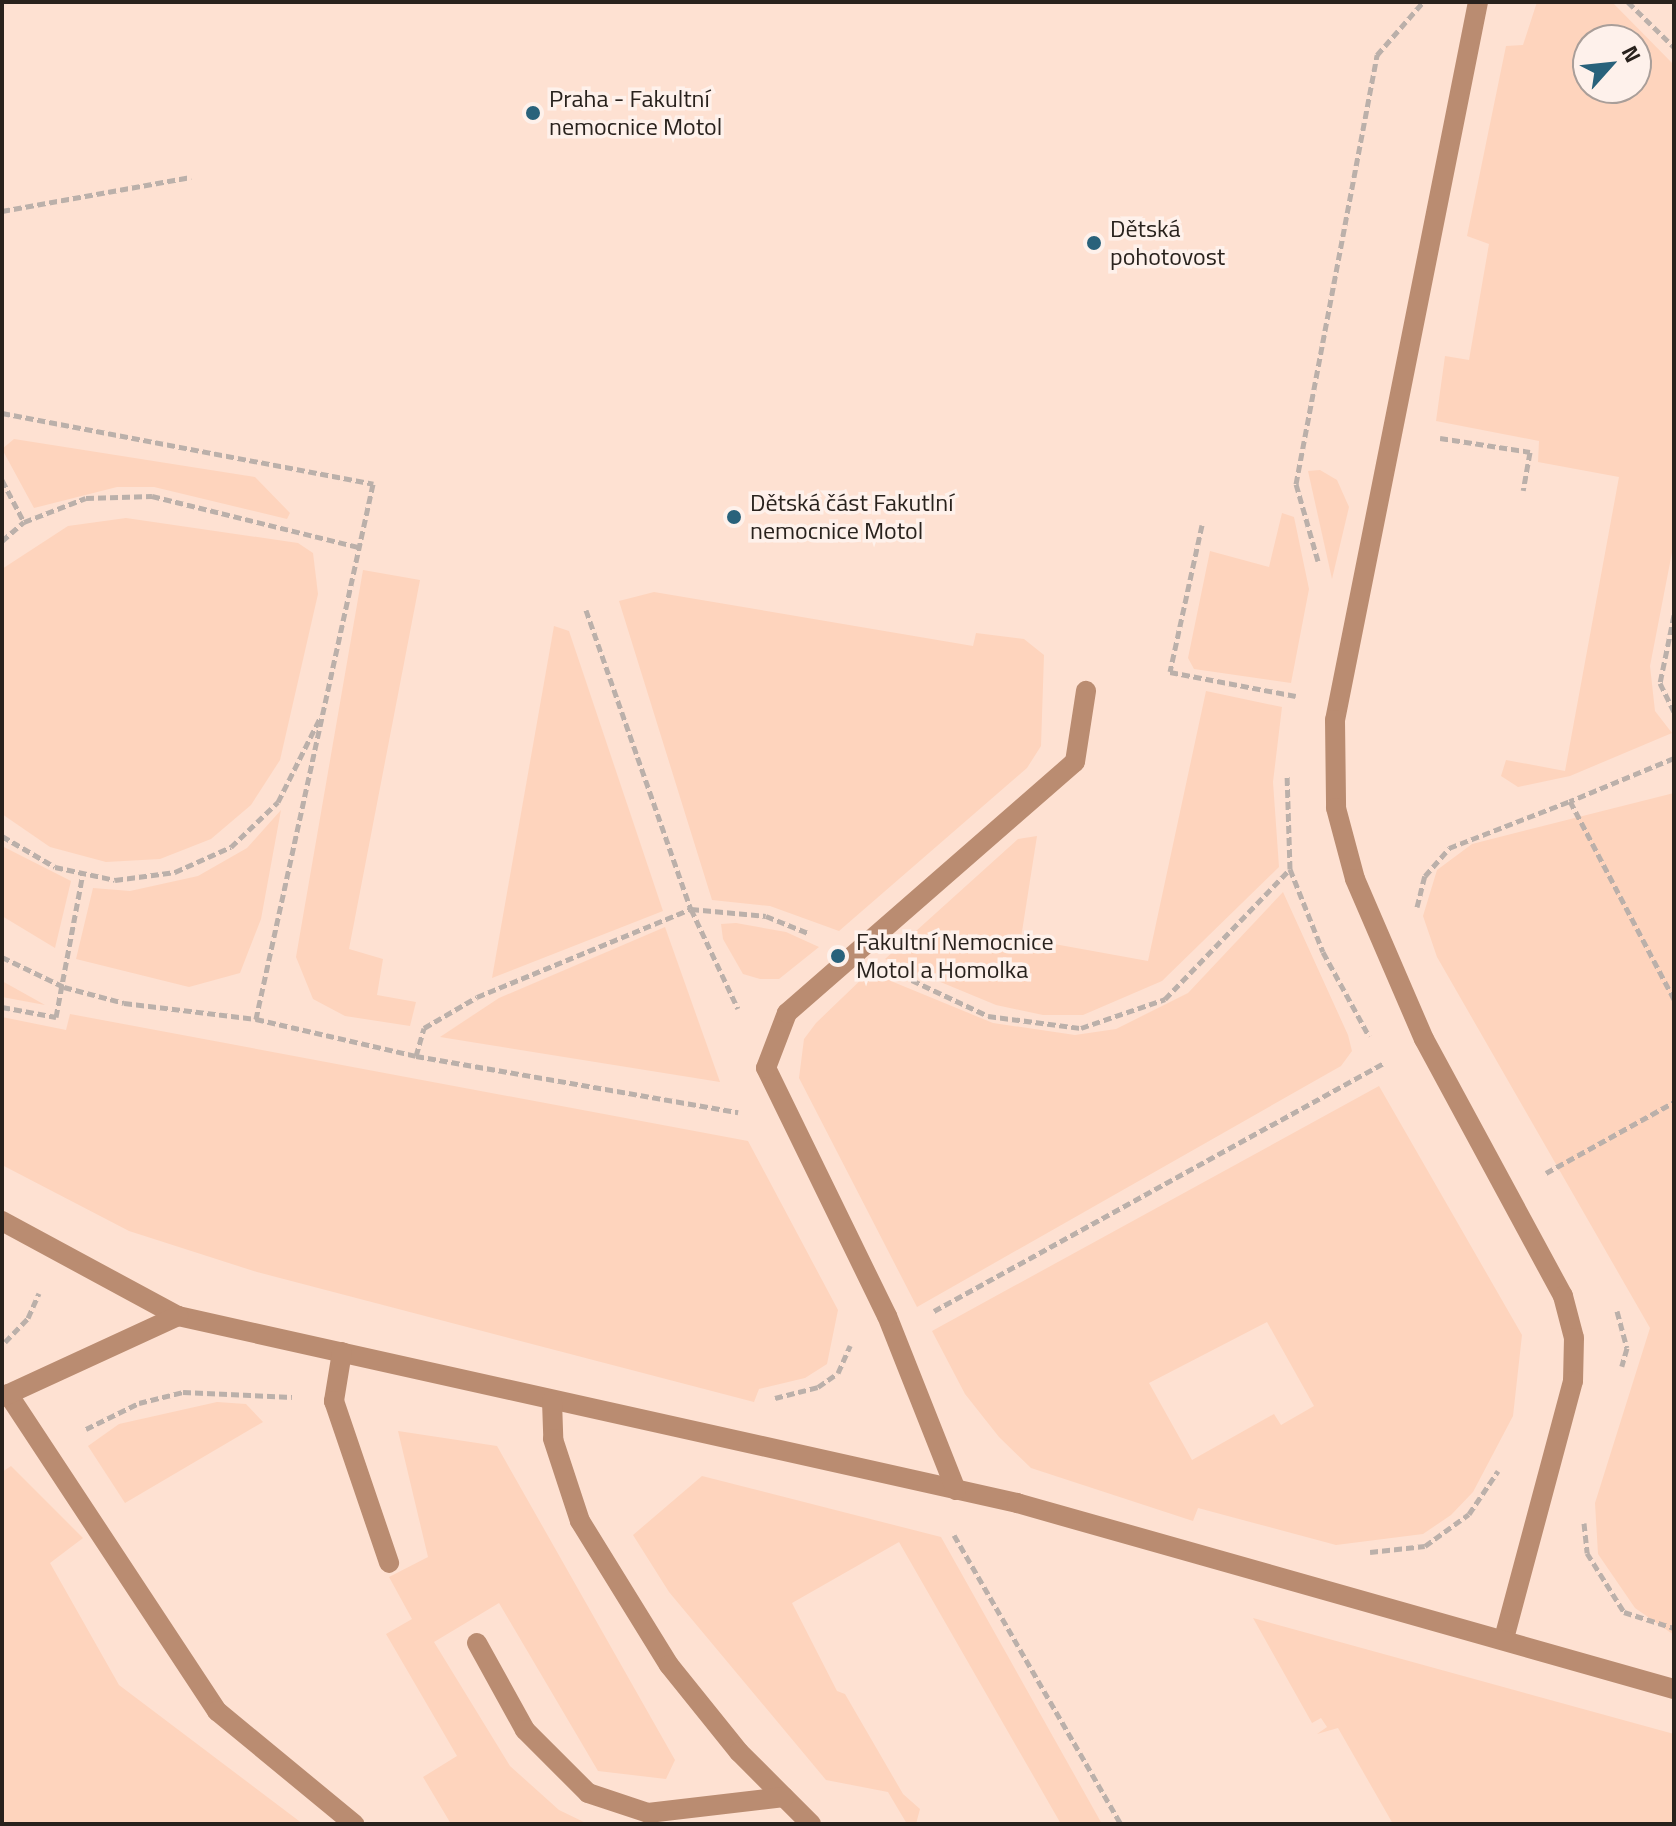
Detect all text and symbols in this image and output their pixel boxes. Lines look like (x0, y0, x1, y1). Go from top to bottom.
north arrow (1572, 24, 1652, 104)
text: N (1613, 40, 1650, 69)
place label: Praha - Fakultní nemocnice Motol (549, 85, 722, 141)
marker: Praha - Fakultní nemocnice Motol (524, 104, 542, 122)
place label: Dětská pohotovost (1110, 215, 1225, 271)
marker: Dětská pohotovost (1085, 234, 1103, 252)
place label: Dětská část Fakutlní nemocnice Motol (750, 489, 953, 545)
marker: Dětská část Fakutlní nemocnice Motol (725, 508, 743, 526)
place label: Fakultní Nemocnice Motol a Homolka (856, 928, 1053, 984)
marker: Fakultní Nemocnice Motol a Homolka (827, 945, 849, 967)

